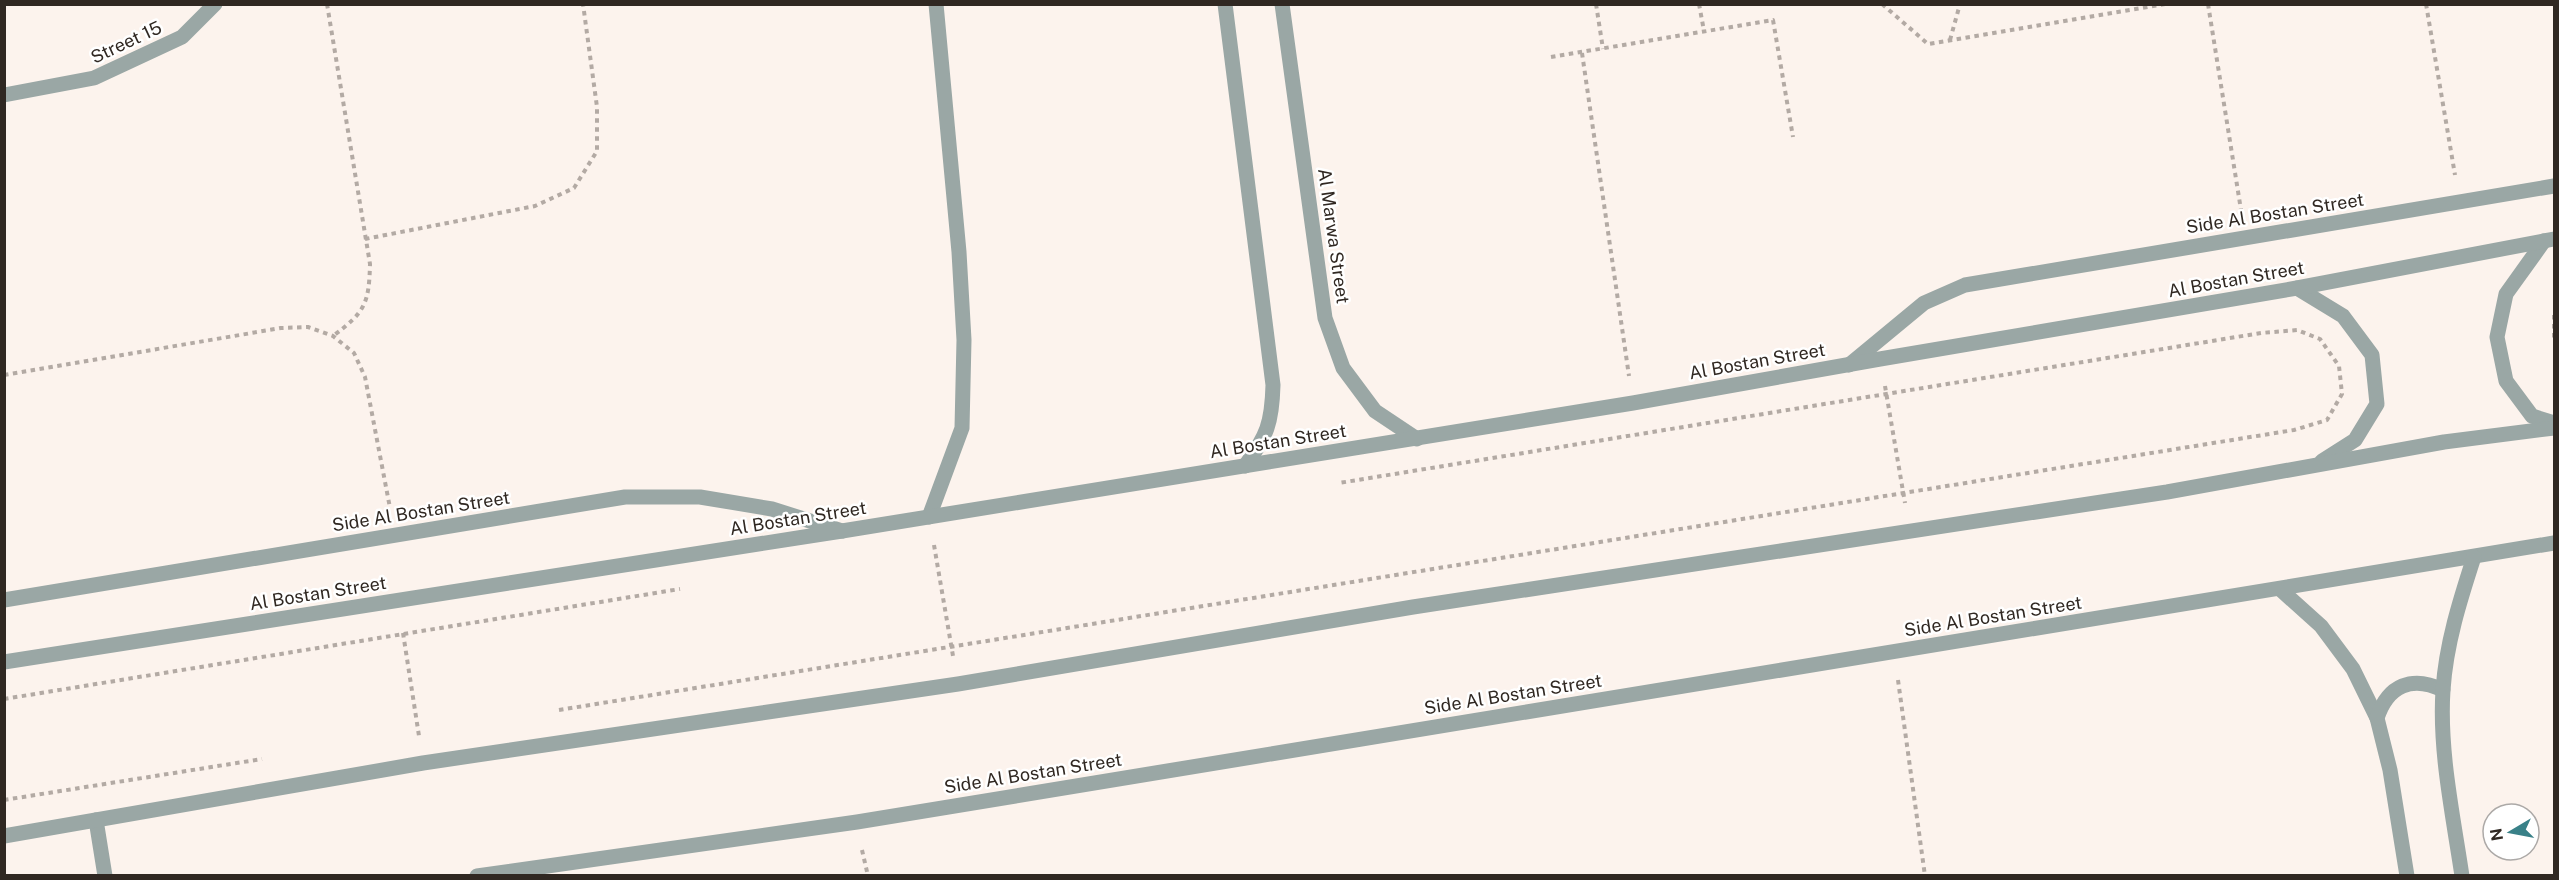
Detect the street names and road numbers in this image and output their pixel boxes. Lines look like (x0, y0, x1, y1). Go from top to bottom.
street label: Street 15 (87, 16, 165, 68)
street label: Al Marwa Street (1314, 167, 1354, 305)
street label: Side Al Bostan Street (2185, 189, 2365, 237)
street label: Al Bostan Street (2166, 257, 2306, 301)
street label: Al Bostan Street (1687, 339, 1827, 383)
street label: Al Bostan Street (1208, 420, 1348, 462)
street label: Side Al Bostan Street (331, 487, 511, 535)
street label: Al Bostan Street (728, 497, 868, 539)
street label: Al Bostan Street (248, 572, 388, 614)
street label: Side Al Bostan Street (1903, 592, 2083, 640)
street label: Side Al Bostan Street (1423, 670, 1603, 718)
street label: Side Al Bostan Street (943, 749, 1123, 797)

